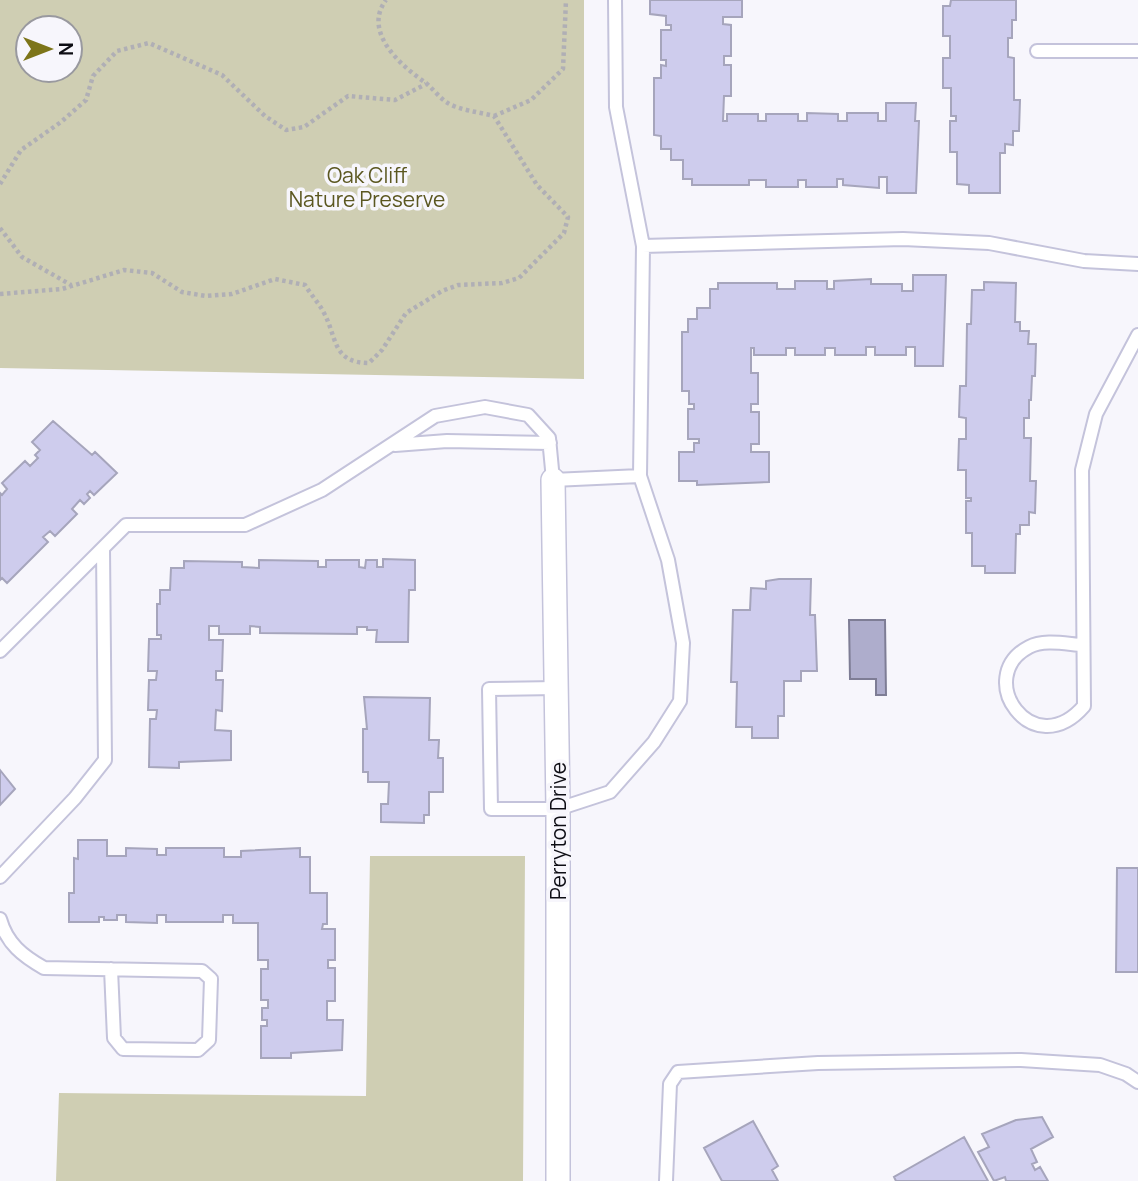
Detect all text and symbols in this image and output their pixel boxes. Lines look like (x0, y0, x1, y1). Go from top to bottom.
north arrow (14, 14, 84, 84)
text: N (53, 42, 79, 56)
park label: Oak Cliff Nature Preserve (289, 161, 445, 213)
street label: Perryton Drive (544, 762, 572, 900)

